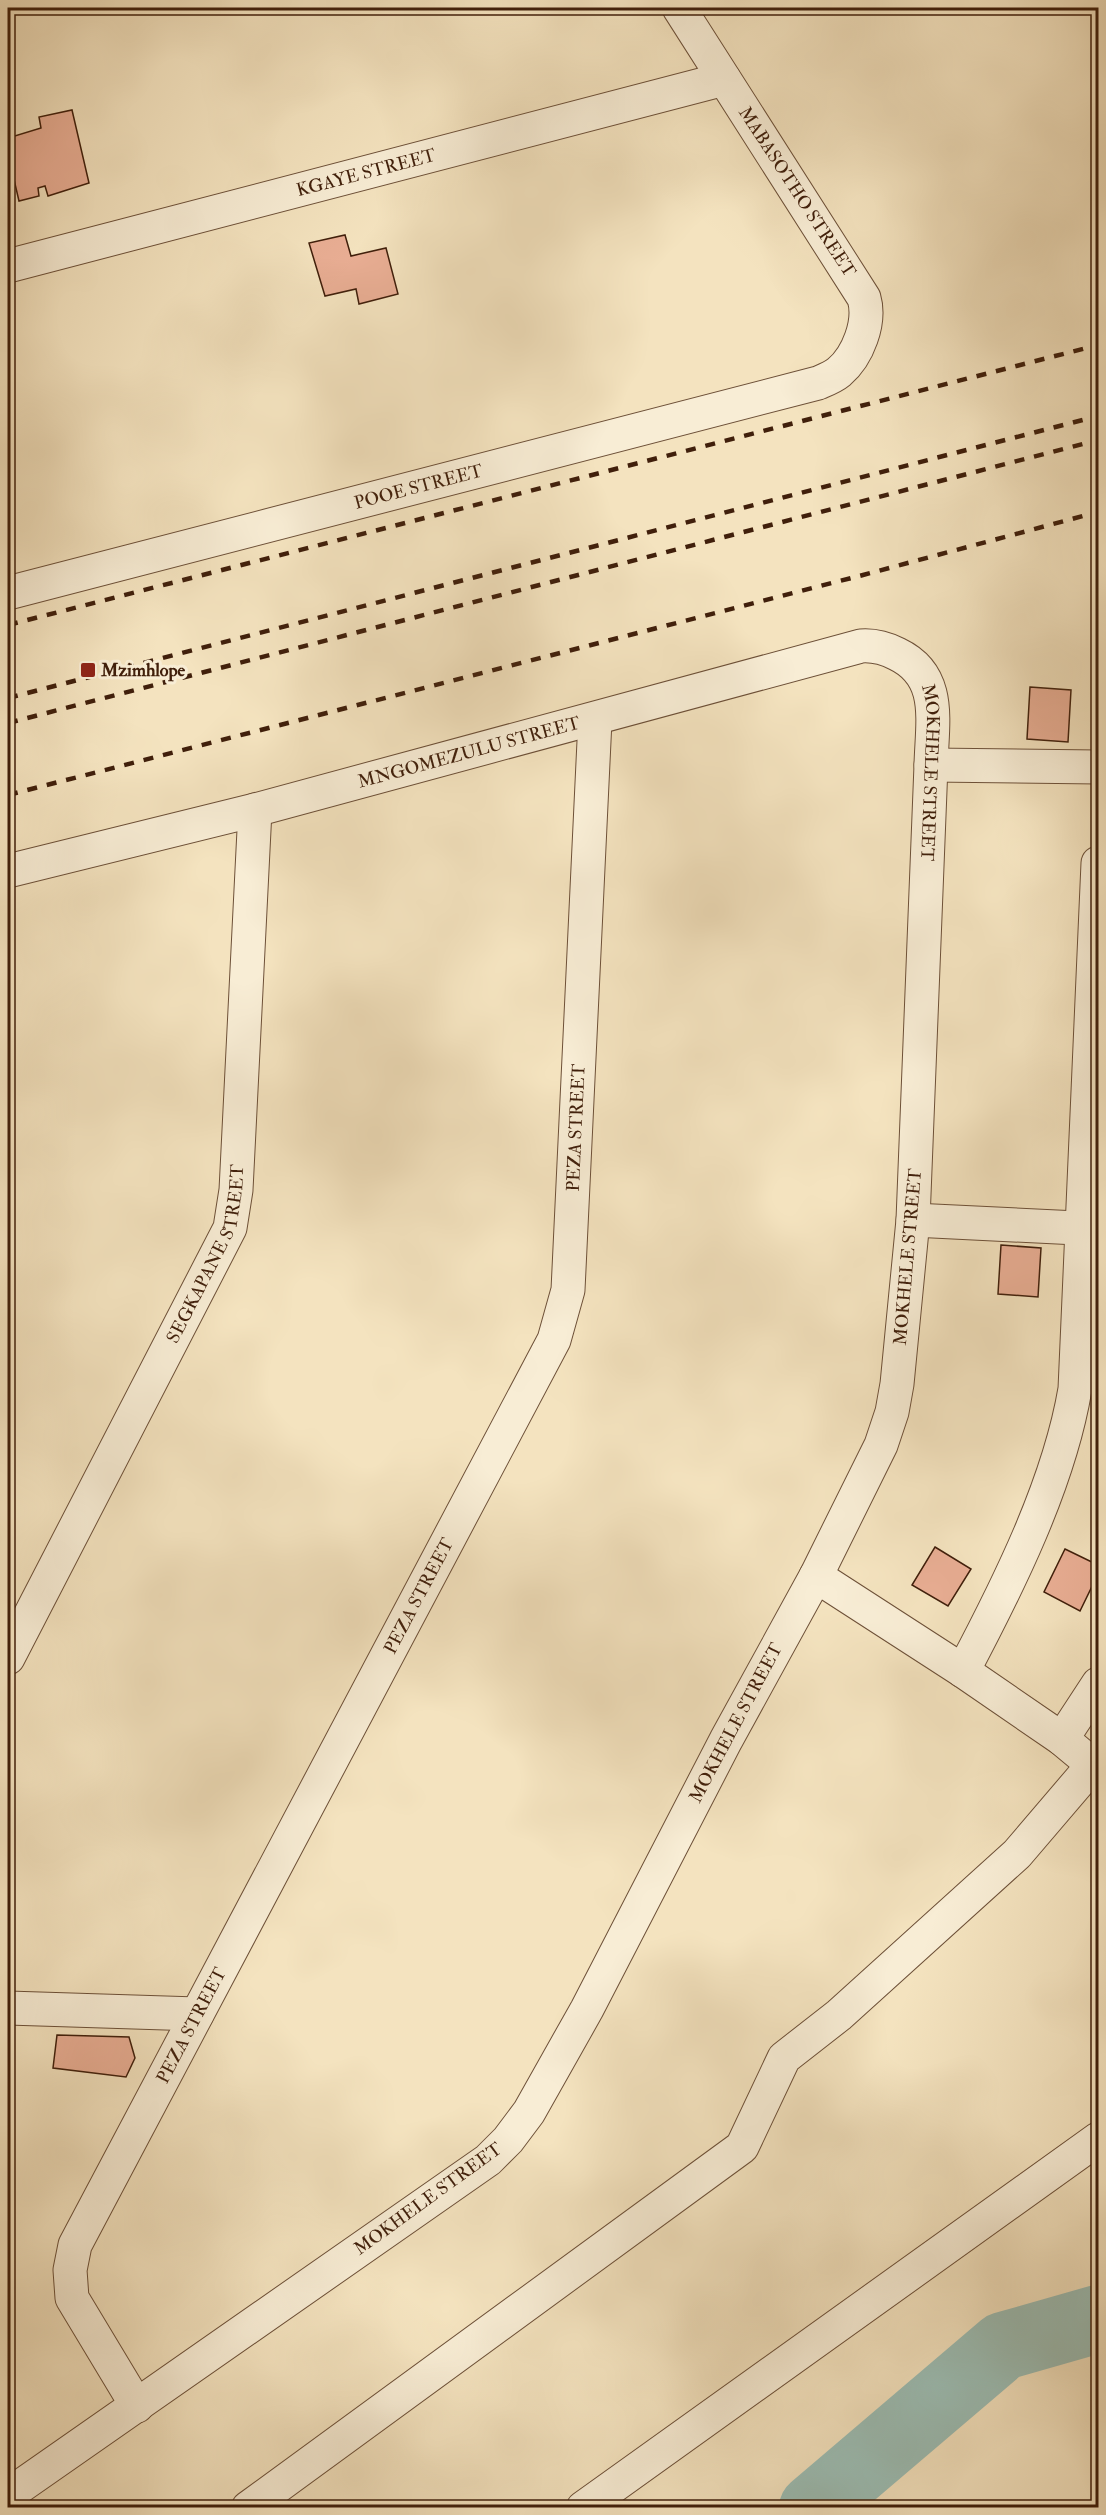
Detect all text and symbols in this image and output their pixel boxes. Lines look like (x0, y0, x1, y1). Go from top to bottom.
street label: MABASOTHO STREET (733, 102, 861, 282)
street label: KGAYE STREET (294, 143, 439, 202)
street label: POOE STREET (352, 459, 486, 514)
place label: Mzimhlope (100, 659, 186, 682)
marker: Mzimhlope (79, 661, 97, 679)
street label: MOKHELE STREET (916, 681, 944, 862)
street label: MNGOMEZULU STREET (355, 711, 583, 793)
street label: PEZA STREET (561, 1063, 590, 1192)
street label: SEGKAPANE STREET (161, 1163, 249, 1347)
street label: MOKHELE STREET (889, 1167, 927, 1346)
street label: PEZA STREET (378, 1534, 459, 1658)
street label: MOKHELE STREET (684, 1639, 788, 1807)
street label: PEZA STREET (151, 1963, 232, 2087)
street label: MOKHELE STREET (349, 2137, 507, 2260)

